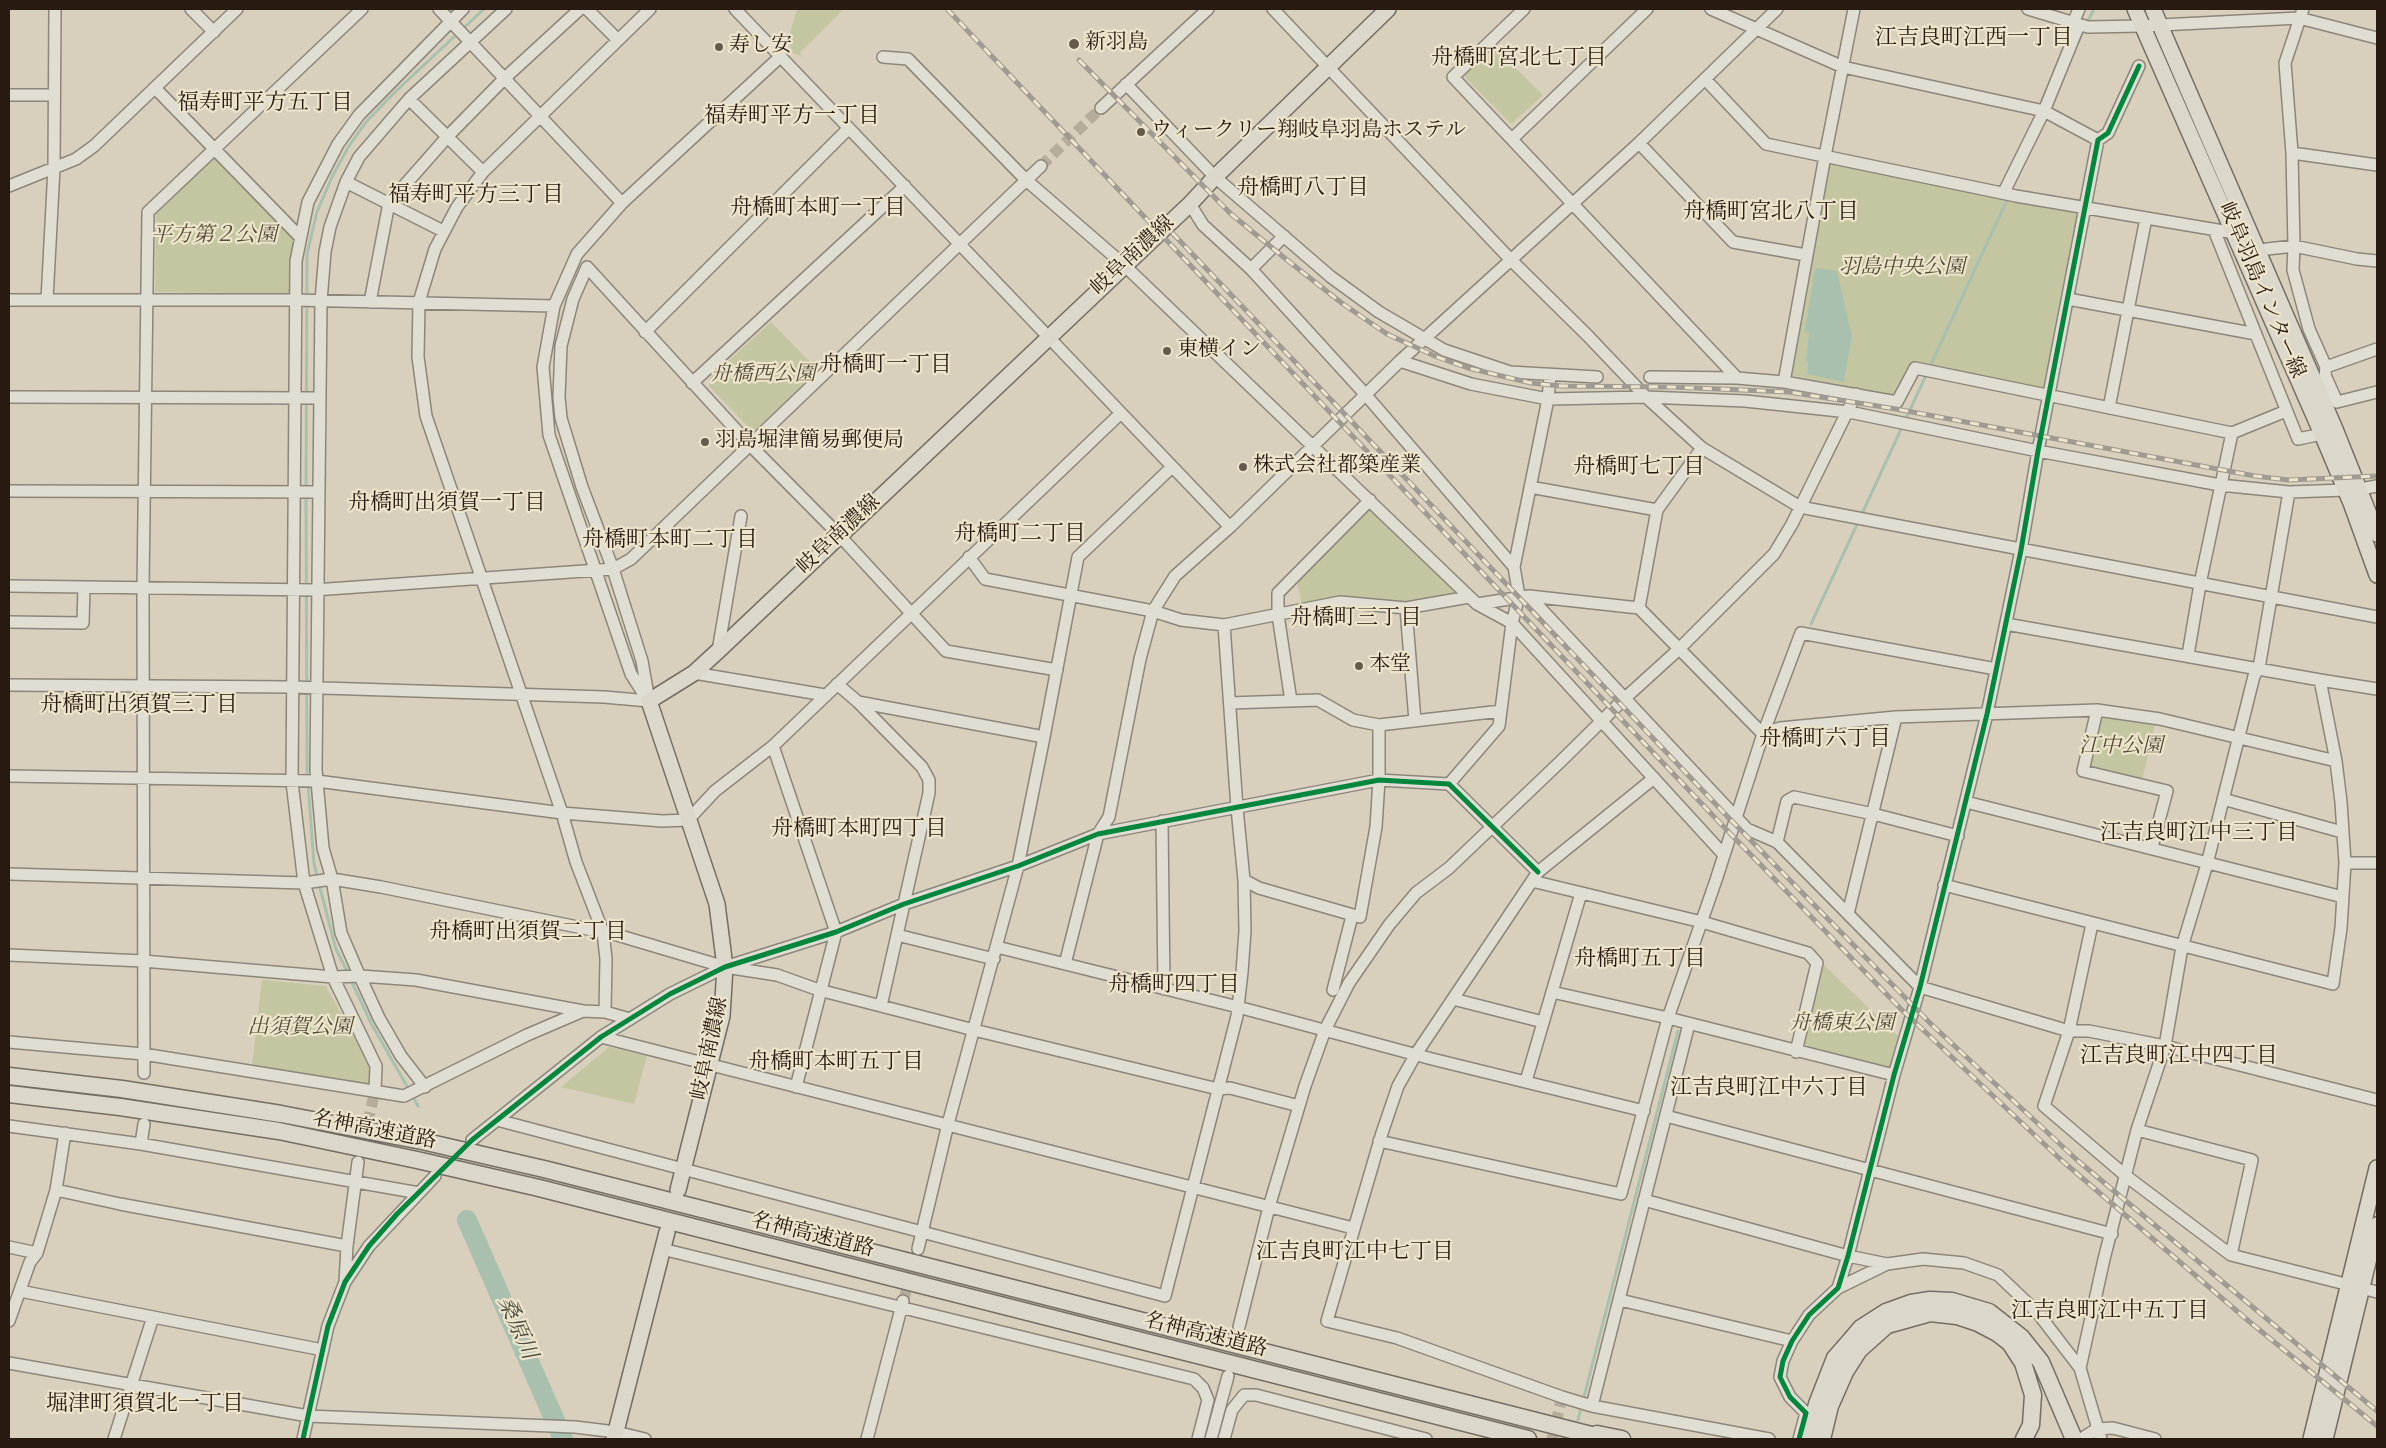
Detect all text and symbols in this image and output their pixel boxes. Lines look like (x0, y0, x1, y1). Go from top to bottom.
district label: 江吉良町江西一丁目 (1875, 27, 2073, 53)
place label: 新羽島 (1085, 31, 1148, 57)
place label: 寿し安 (729, 34, 792, 60)
marker: 新羽島 (1067, 37, 1081, 51)
marker: 寿し安 (713, 41, 725, 53)
district label: 舟橋町宮北七丁目 (1431, 47, 1607, 73)
district label: 福寿町平方五丁目 (177, 92, 353, 118)
district label: 福寿町平方一丁目 (704, 105, 880, 131)
place label: ウィークリー翔岐阜羽島ホステル (1151, 119, 1466, 145)
marker: ウィークリー翔岐阜羽島ホステル (1135, 126, 1147, 138)
district label: 舟橋町八丁目 (1237, 177, 1369, 203)
district label: 福寿町平方三丁目 (388, 184, 564, 210)
district label: 舟橋町本町一丁目 (730, 197, 906, 223)
street label: 岐阜羽島インター線 (2211, 199, 2309, 383)
district label: 舟橋町宮北八丁目 (1683, 201, 1859, 227)
street label: 岐阜南濃線 (1087, 212, 1181, 302)
park label: 平方第２公園 (151, 224, 277, 250)
park label: 羽島中央公園 (1839, 256, 1965, 282)
place label: 東横イン (1177, 338, 1261, 364)
marker: 東横イン (1161, 345, 1173, 357)
district label: 舟橋町一丁目 (820, 354, 952, 380)
park label: 舟橋西公園 (711, 363, 815, 389)
place label: 羽島堀津簡易郵便局 (715, 429, 904, 455)
marker: 羽島堀津簡易郵便局 (699, 436, 711, 448)
place label: 株式会社都築産業 (1253, 454, 1421, 480)
district label: 舟橋町七丁目 (1573, 456, 1705, 482)
marker: 株式会社都築産業 (1237, 461, 1249, 473)
street label: 岐阜南濃線 (793, 491, 887, 581)
district label: 舟橋町出須賀一丁目 (348, 492, 546, 518)
district label: 舟橋町二丁目 (954, 523, 1086, 549)
district label: 舟橋町本町二丁目 (582, 529, 758, 555)
district label: 舟橋町三丁目 (1290, 607, 1422, 633)
place label: 本堂 (1369, 653, 1411, 679)
marker: 本堂 (1353, 660, 1365, 672)
district label: 舟橋町出須賀三丁目 (40, 694, 238, 720)
district label: 舟橋町六丁目 (1759, 728, 1891, 754)
park label: 江中公園 (2079, 735, 2163, 761)
district label: 舟橋町本町四丁目 (771, 818, 947, 844)
district label: 江吉良町江中三丁目 (2100, 822, 2298, 848)
district label: 舟橋町出須賀二丁目 (429, 921, 627, 947)
district label: 舟橋町五丁目 (1574, 948, 1706, 974)
district label: 舟橋町四丁目 (1108, 974, 1240, 1000)
street label: 岐阜南濃線 (689, 995, 735, 1103)
park label: 舟橋東公園 (1790, 1012, 1894, 1038)
park label: 出須賀公園 (248, 1016, 352, 1042)
district label: 江吉良町江中四丁目 (2080, 1045, 2278, 1071)
district label: 舟橋町本町五丁目 (748, 1051, 924, 1077)
district label: 江吉良町江中六丁目 (1670, 1077, 1868, 1103)
street label: 名神高速道路 (310, 1108, 438, 1156)
street label: 名神高速道路 (748, 1210, 876, 1264)
district label: 江吉良町江中七丁目 (1256, 1241, 1454, 1267)
water label: 桑原川 (490, 1293, 540, 1365)
district label: 江吉良町江中五丁目 (2011, 1300, 2209, 1326)
street label: 名神高速道路 (1141, 1310, 1269, 1364)
district label: 堀津町須賀北一丁目 (46, 1393, 244, 1419)

